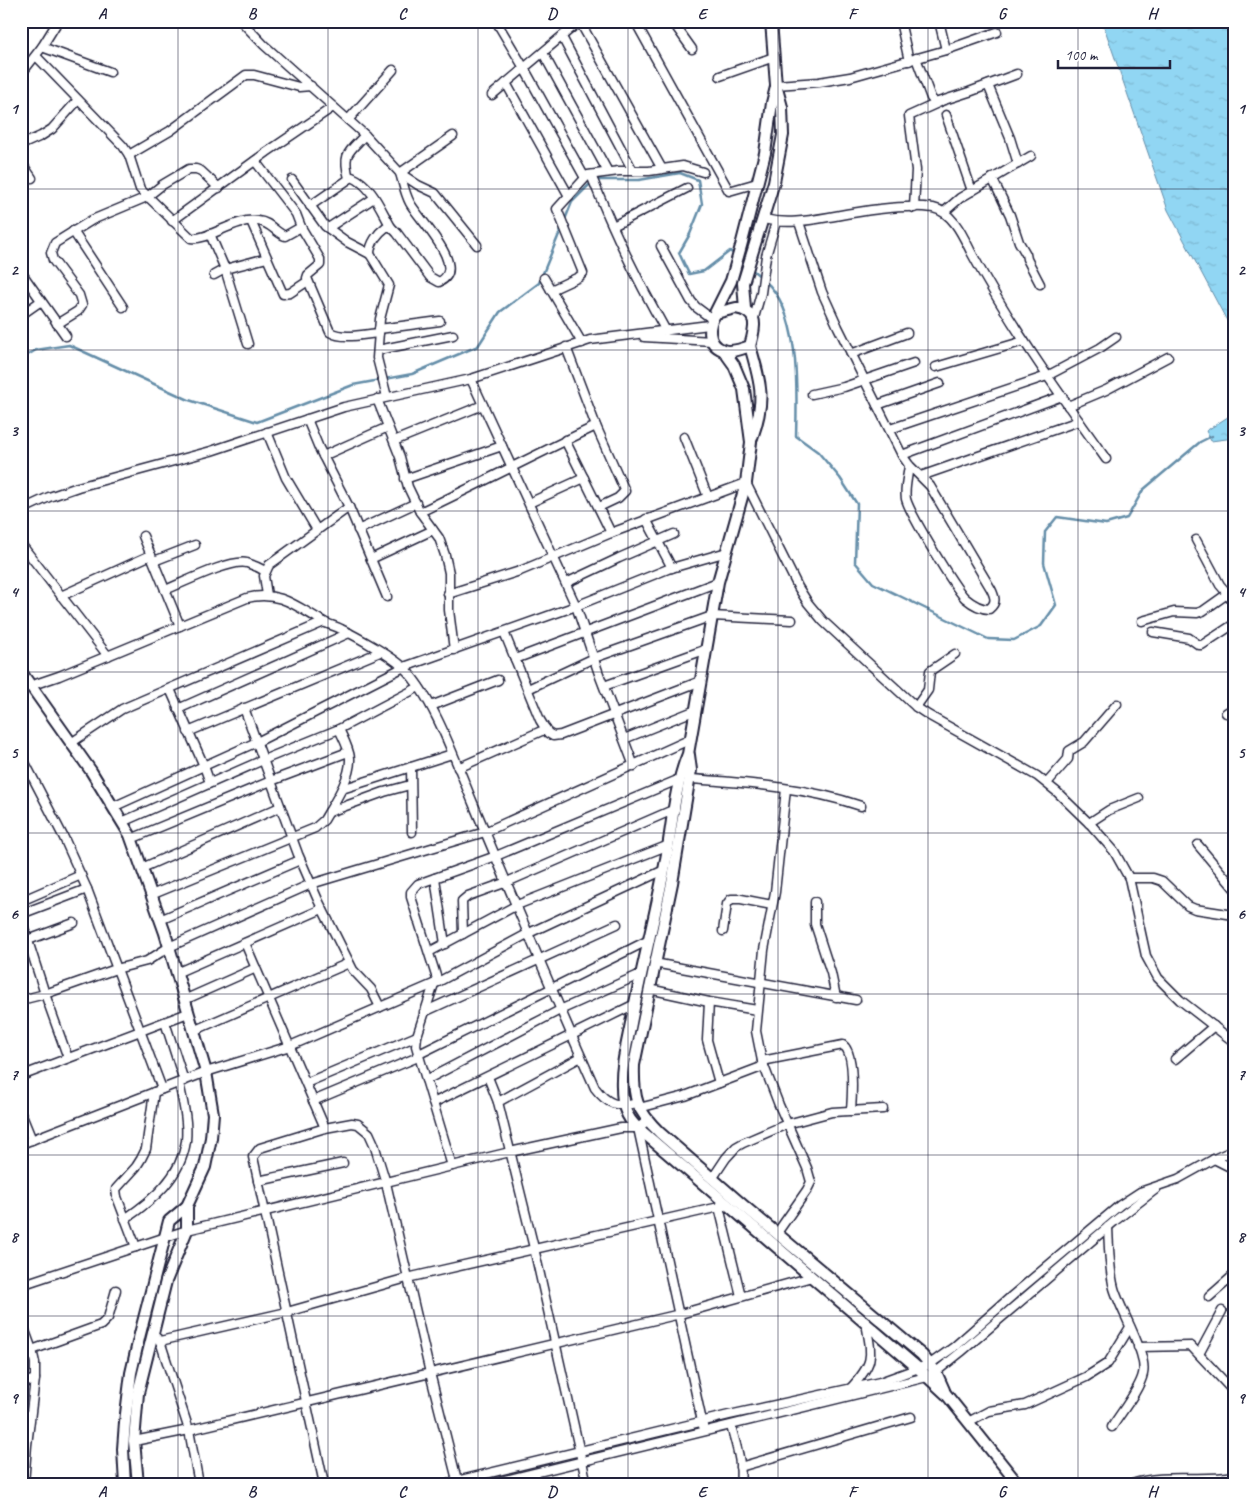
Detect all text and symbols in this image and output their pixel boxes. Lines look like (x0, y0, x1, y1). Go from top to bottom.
text: A (98, 4, 108, 24)
text: B (248, 4, 258, 24)
text: C (398, 4, 408, 24)
text: D (547, 4, 558, 24)
text: E (698, 4, 709, 24)
text: F (848, 4, 859, 24)
text: G (998, 4, 1008, 24)
text: H (1147, 4, 1159, 24)
scale bar (1058, 38, 1170, 70)
text: 100 m (1065, 46, 1099, 65)
text: 1 (10, 99, 19, 119)
text: 1 (1237, 99, 1246, 119)
text: 2 (10, 260, 19, 280)
text: 2 (1237, 260, 1246, 280)
text: 3 (10, 421, 19, 441)
text: 3 (1237, 421, 1246, 441)
text: 4 (10, 582, 19, 602)
text: 4 (1237, 582, 1246, 602)
text: 5 (11, 743, 20, 763)
text: 5 (1238, 743, 1247, 763)
text: 6 (10, 904, 19, 924)
text: 6 (1237, 904, 1246, 924)
text: 7 (10, 1065, 19, 1085)
text: 7 (1237, 1065, 1246, 1085)
text: 8 (10, 1227, 19, 1247)
text: 8 (1237, 1227, 1246, 1247)
text: 9 (10, 1388, 19, 1408)
text: 9 (1237, 1388, 1246, 1408)
text: A (98, 1482, 108, 1502)
text: B (248, 1482, 258, 1502)
text: C (398, 1482, 408, 1502)
text: D (547, 1482, 558, 1502)
text: E (698, 1482, 709, 1502)
text: F (848, 1482, 859, 1502)
text: G (998, 1482, 1008, 1502)
text: H (1147, 1482, 1159, 1502)

